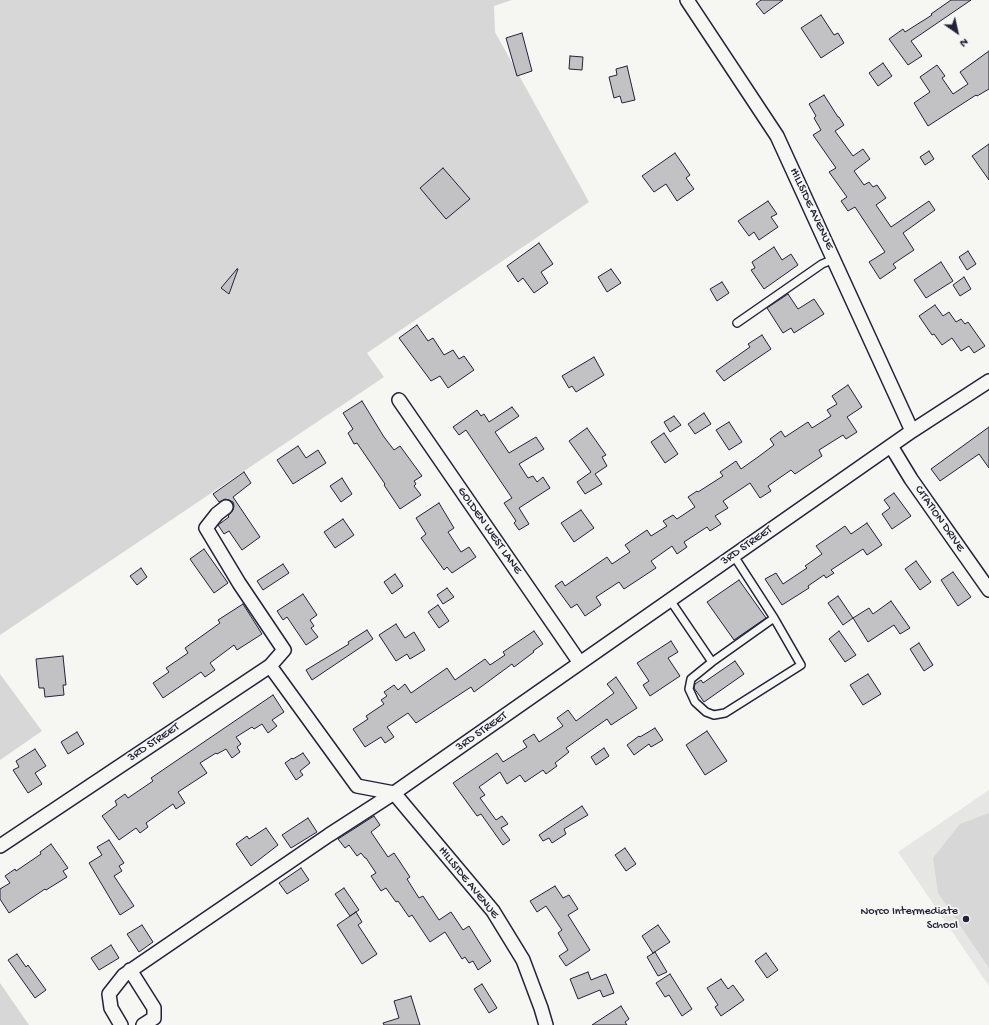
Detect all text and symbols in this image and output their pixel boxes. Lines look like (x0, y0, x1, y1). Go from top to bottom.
north arrow (937, 12, 977, 52)
text: N (957, 35, 970, 49)
street label: HILLSIDE AVENUE (786, 166, 836, 252)
street label: CITATION DRIVE (911, 483, 967, 555)
street label: GOLDEN WEST LANE (454, 485, 524, 577)
street label: 3RD STREET (719, 523, 775, 569)
street label: 3RD STREET (454, 709, 510, 755)
street label: 3RD STREET (125, 720, 183, 766)
street label: HILLSIDE AVENUE (435, 844, 501, 922)
place label: Norco Intermediate School (861, 905, 958, 933)
marker: Norco Intermediate School (961, 914, 971, 924)

